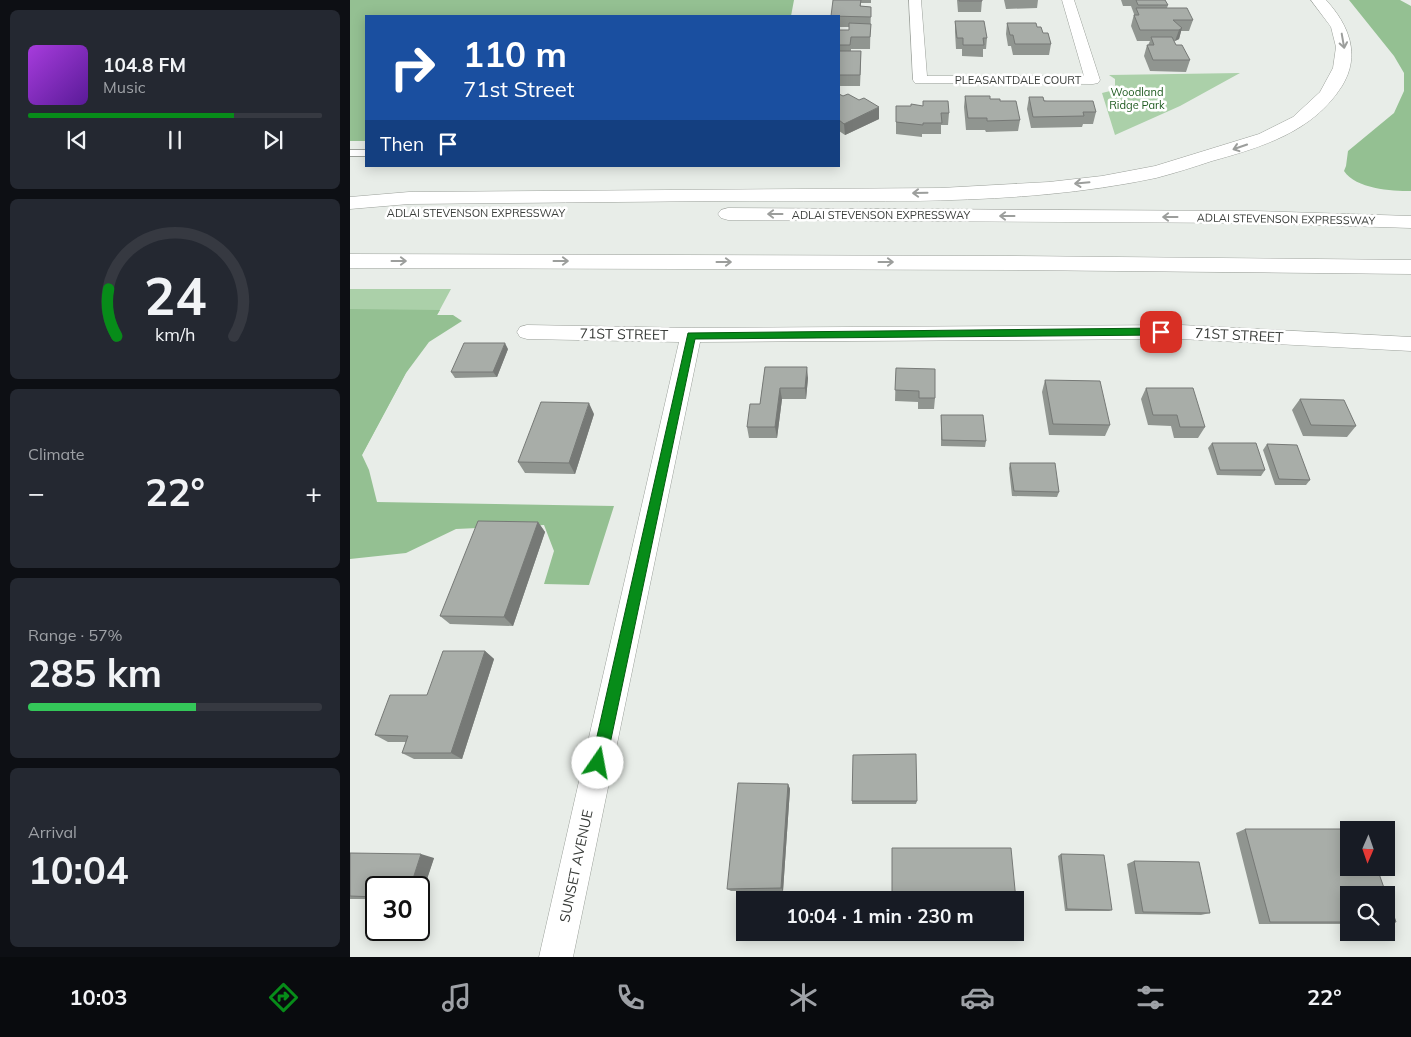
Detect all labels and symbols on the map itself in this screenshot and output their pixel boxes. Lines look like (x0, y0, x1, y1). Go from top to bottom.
one-way arrow (1339, 32, 1349, 48)
street label: PLEASANTDALE COURT (955, 73, 1082, 87)
park label: Woodland Ridge Park (1109, 85, 1165, 112)
one-way arrow (1233, 143, 1249, 152)
one-way arrow (1075, 179, 1091, 188)
one-way arrow (913, 188, 929, 198)
street label: ADLAI STEVENSON EXPRESSWAY (387, 206, 565, 220)
street label: ADLAI STEVENSON EXPRESSWAY (792, 208, 970, 222)
one-way arrow (767, 209, 784, 219)
street label: ADLAI STEVENSON EXPRESSWAY (1197, 210, 1376, 228)
one-way arrow (1000, 211, 1016, 221)
one-way arrow (1162, 212, 1178, 222)
one-way arrow (390, 256, 406, 266)
one-way arrow (552, 256, 569, 266)
one-way arrow (715, 257, 731, 267)
one-way arrow (878, 257, 894, 267)
pin (1140, 311, 1182, 353)
street label: 71ST STREET (579, 324, 669, 344)
street label: 71ST STREET (1194, 324, 1284, 346)
position arrow (571, 736, 623, 788)
street label: SUNSET AVENUE (555, 808, 597, 924)
north arrow (1340, 821, 1395, 876)
speed limit sign: 30 (365, 876, 430, 941)

